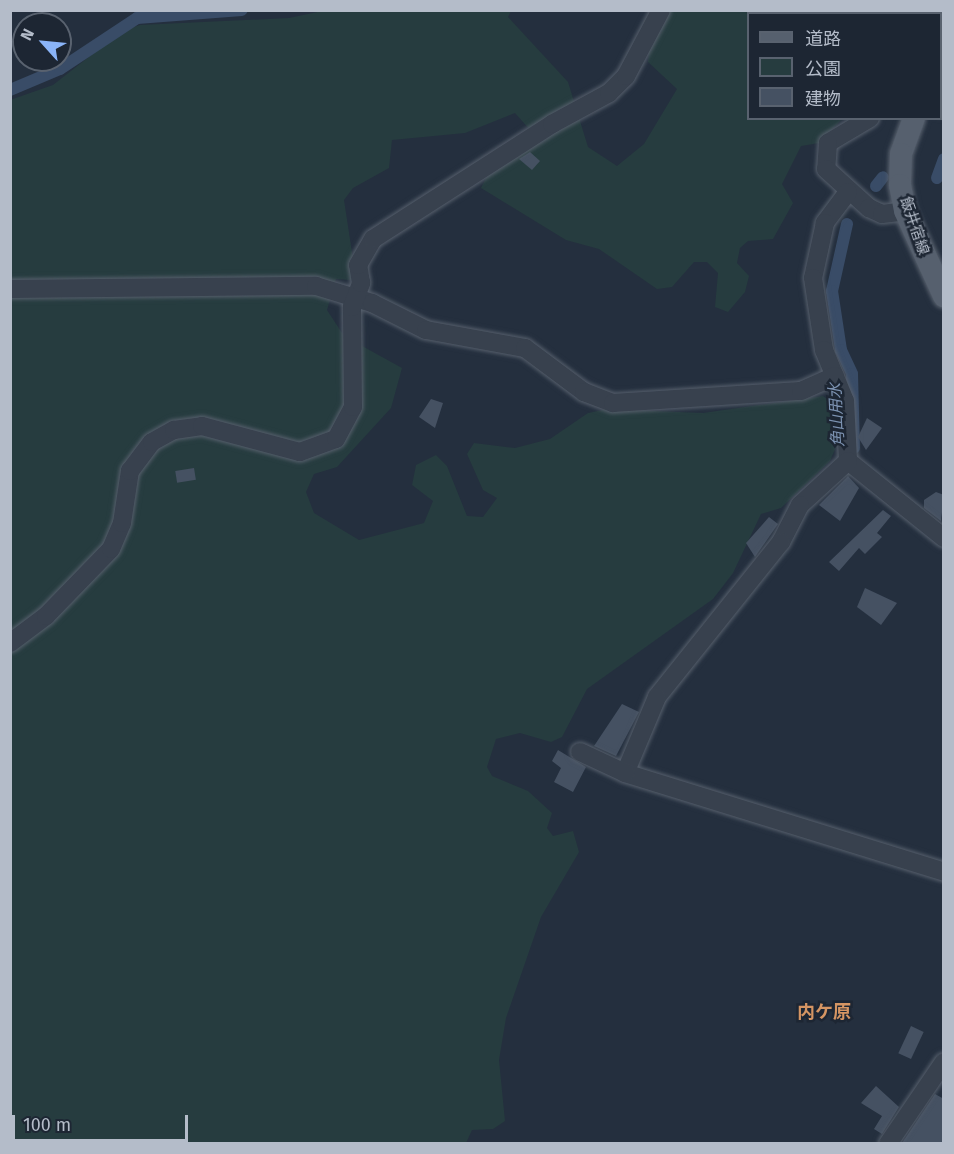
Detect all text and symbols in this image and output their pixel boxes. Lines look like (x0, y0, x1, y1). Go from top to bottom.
north arrow (12, 12, 72, 72)
legend (747, 12, 942, 120)
text: N (16, 25, 38, 44)
text: 道路 (805, 28, 841, 50)
text: 公園 (805, 58, 841, 80)
text: 建物 (805, 88, 841, 110)
street label: 飯井宿線 (896, 195, 932, 257)
water label: 角山用水 (826, 383, 848, 447)
district label: 内ケ原 (797, 1001, 851, 1023)
scale bar (15, 1103, 190, 1141)
text: 100 m (23, 1114, 71, 1136)

